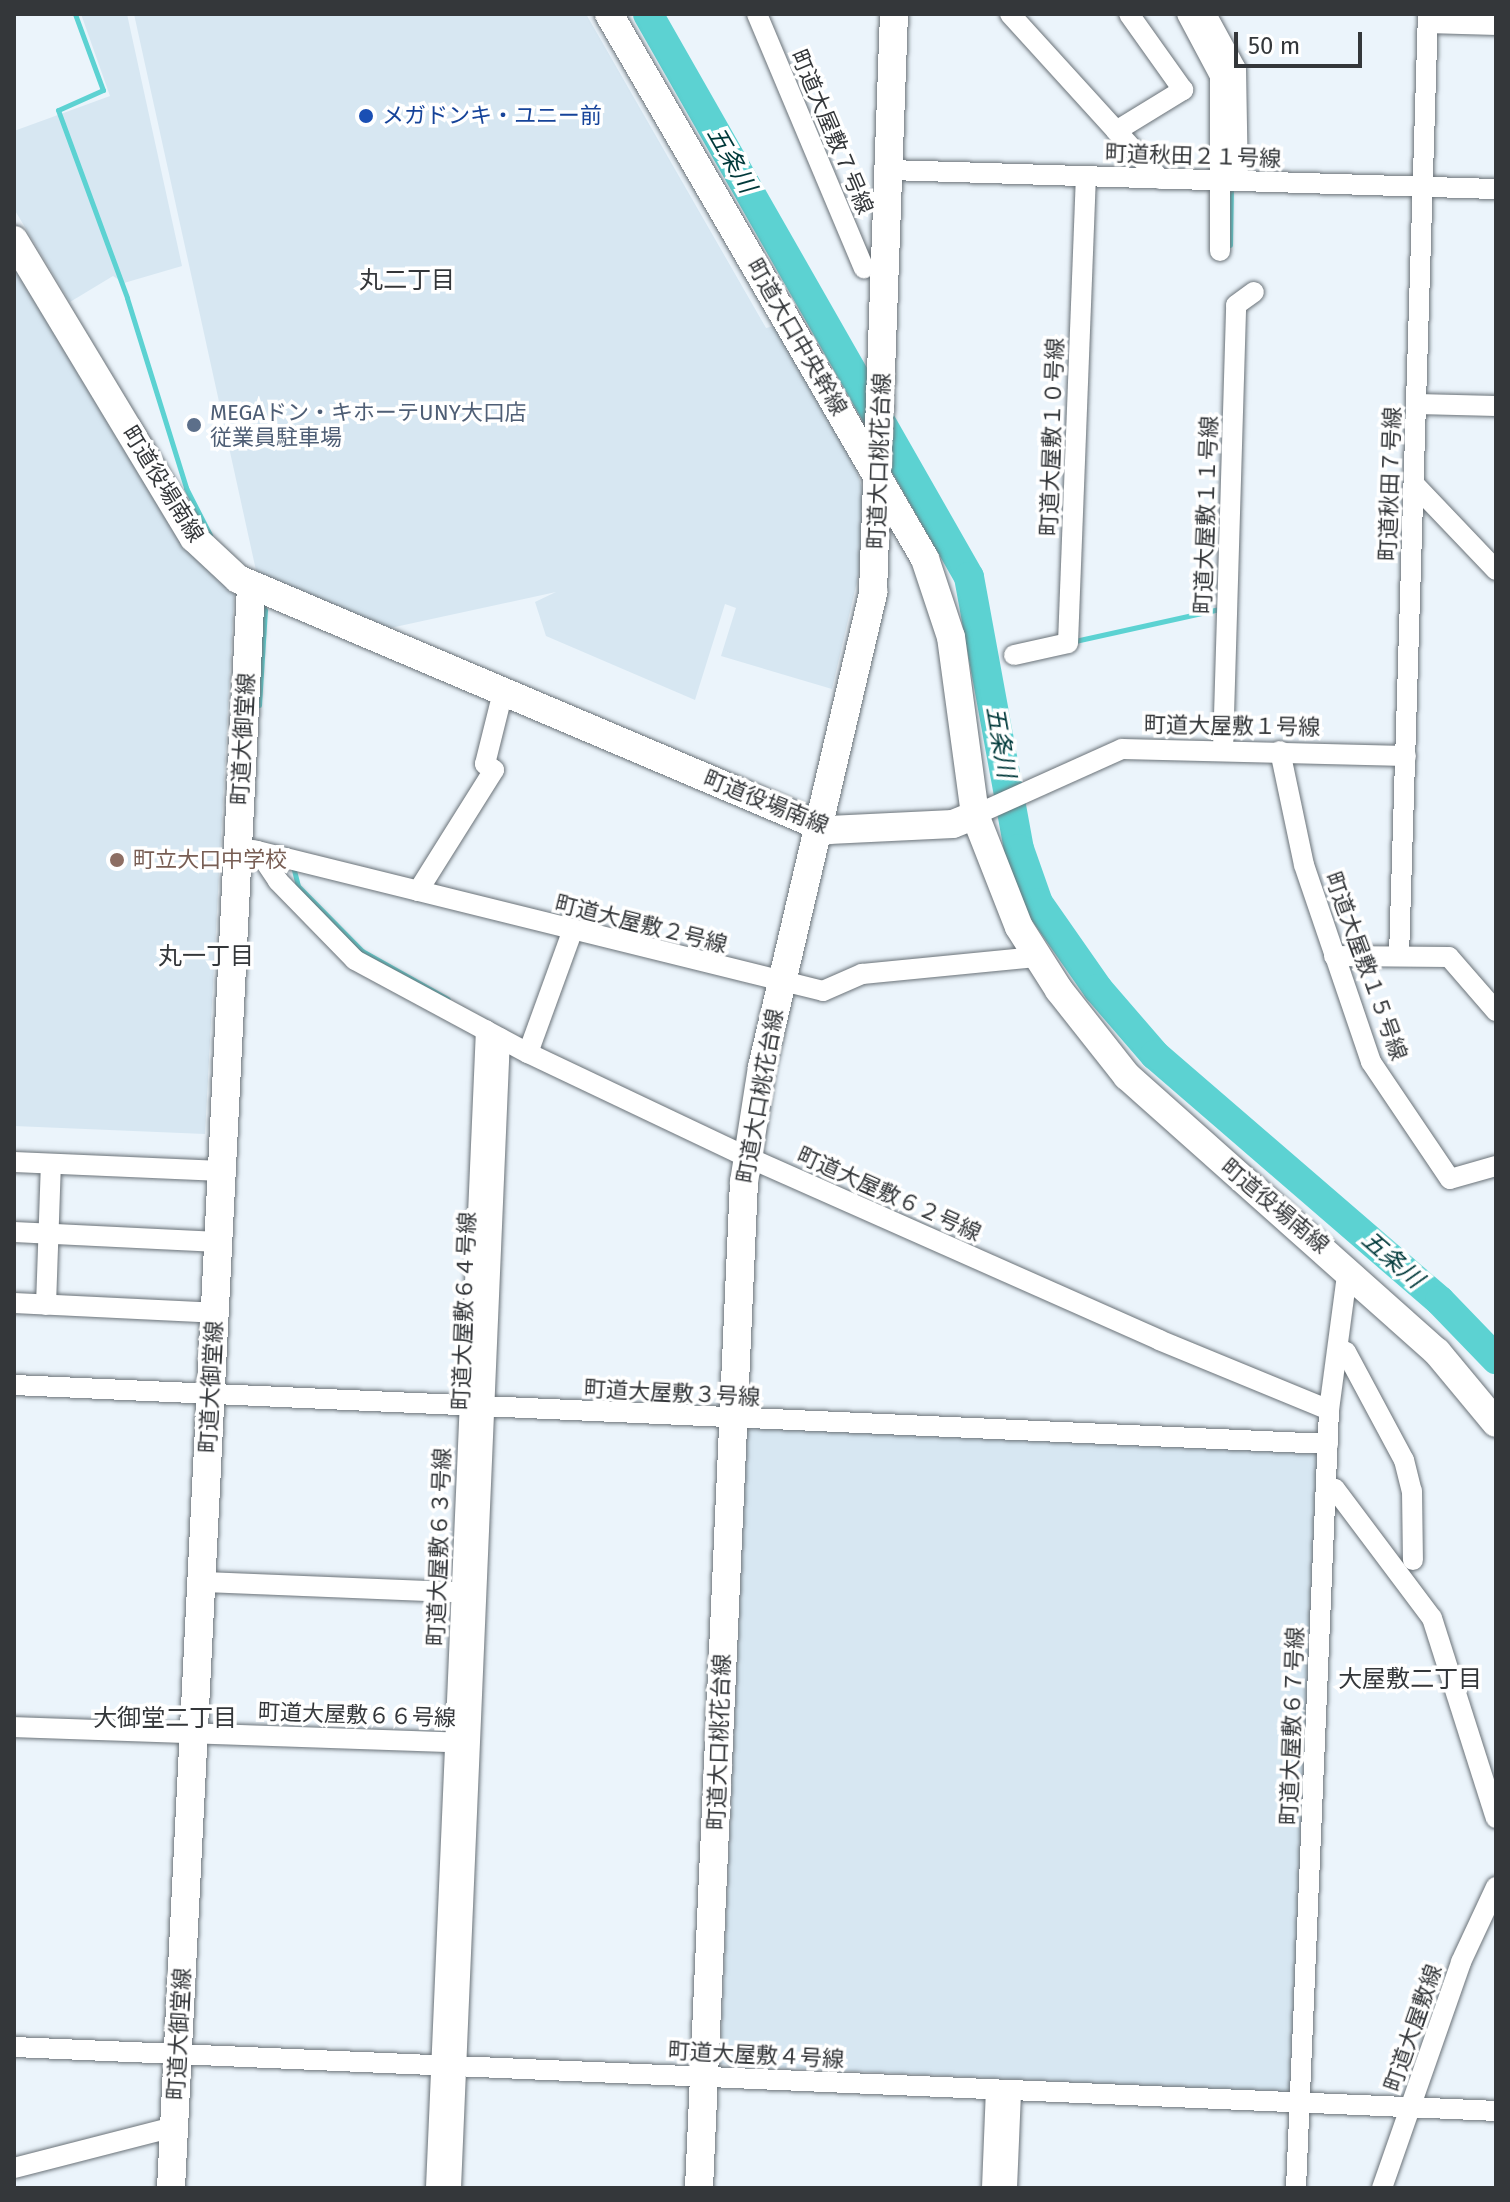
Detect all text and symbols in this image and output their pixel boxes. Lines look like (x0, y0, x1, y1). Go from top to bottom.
scale bar (1238, 16, 1366, 66)
text: 50 m (1248, 32, 1300, 60)
street label: 町道大屋敷７号線 (785, 46, 879, 218)
place label: メガドンキ・ユニー前 (382, 103, 602, 129)
marker: メガドンキ・ユニー前 (357, 107, 375, 125)
water label: 五条川 (701, 122, 761, 198)
street label: 町道秋田２１号線 (1105, 140, 1281, 172)
street label: 町道大口中央幹線 (742, 254, 852, 420)
district label: 丸二丁目 (359, 267, 455, 295)
street label: 町道大屋敷１０号線 (1035, 338, 1069, 536)
street label: 町道大口桃花台線 (863, 373, 895, 549)
place label: MEGAドン・キホーテUNY大口店 従業員駐車場 (210, 399, 527, 450)
street label: 町道秋田７号線 (1374, 407, 1406, 561)
marker: MEGAドン・キホーテUNY大口店 従業員駐車場 (185, 416, 203, 434)
street label: 町道大屋敷１１号線 (1189, 416, 1223, 614)
street label: 町道役場南線 (117, 421, 209, 547)
street label: 町道大御堂線 (226, 672, 260, 806)
water label: 五条川 (980, 704, 1020, 780)
street label: 町道大屋敷１号線 (1144, 711, 1320, 741)
street label: 町道役場南線 (700, 765, 832, 839)
place label: 町立大口中学校 (133, 847, 287, 873)
marker: 町立大口中学校 (108, 851, 126, 869)
street label: 町道大屋敷１５号線 (1320, 868, 1412, 1064)
street label: 町道大屋敷２号線 (552, 890, 730, 958)
district label: 丸一丁目 (158, 943, 254, 971)
street label: 町道大口桃花台線 (732, 1007, 788, 1185)
street label: 町道大屋敷６２号線 (793, 1142, 985, 1246)
street label: 町道役場南線 (1216, 1153, 1334, 1259)
street label: 町道大屋敷６４号線 (447, 1212, 481, 1410)
water label: 五条川 (1355, 1226, 1429, 1294)
street label: 町道大御堂線 (194, 1320, 228, 1454)
street label: 町道大屋敷３号線 (583, 1375, 761, 1411)
street label: 町道大屋敷６３号線 (422, 1448, 456, 1646)
street label: 町道大屋敷６７号線 (1275, 1627, 1309, 1825)
street label: 町道大口桃花台線 (703, 1654, 735, 1830)
district label: 大屋敷二丁目 (1338, 1666, 1482, 1694)
street label: 町道大屋敷６６号線 (258, 1698, 456, 1732)
district label: 大御堂二丁目 (93, 1705, 237, 1733)
street label: 町道大屋敷線 (1379, 1961, 1447, 2095)
street label: 町道大御堂線 (162, 1967, 196, 2101)
street label: 町道大屋敷４号線 (667, 2037, 845, 2073)

